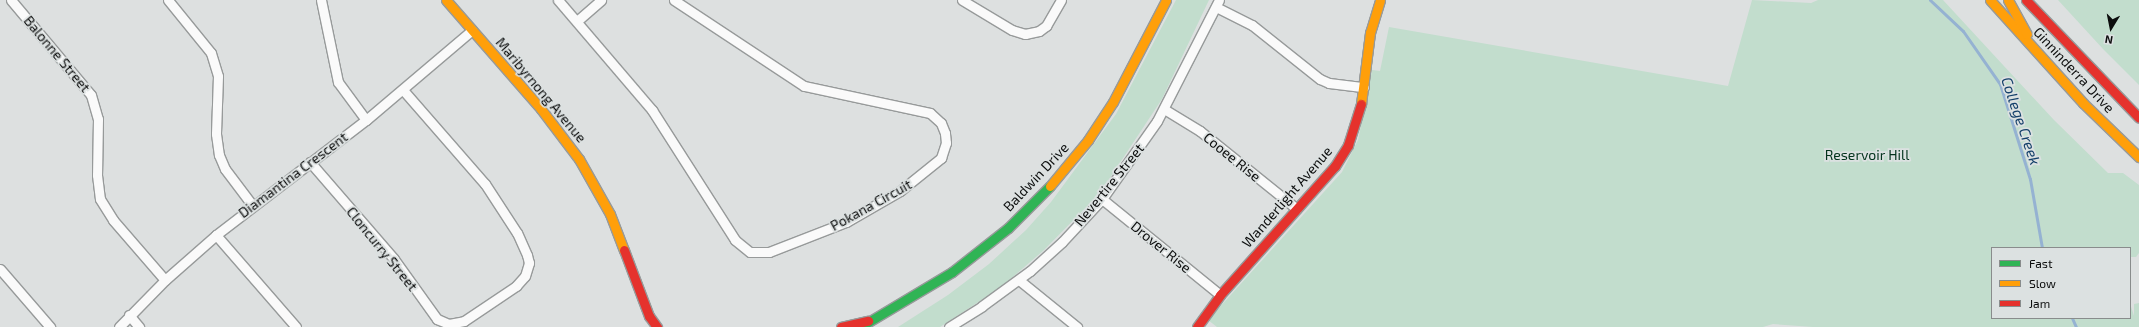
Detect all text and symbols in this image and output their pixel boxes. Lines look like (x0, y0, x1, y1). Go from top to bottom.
north arrow (2091, 8, 2131, 48)
street label: Balonne Street (20, 12, 94, 96)
street label: Ginninderra Drive (2030, 24, 2118, 116)
text: N (2104, 33, 2114, 47)
street label: Maribyrnong Avenue (492, 34, 590, 146)
water label: College Creek (1998, 75, 2044, 167)
street label: Diamantina Crescent (235, 129, 351, 221)
street label: Cooee Rise (1200, 129, 1264, 185)
street label: Baldwin Drive (1000, 139, 1072, 215)
street label: Nevertire Street (1071, 140, 1147, 230)
street label: Wanderlight Avenue (1238, 143, 1336, 251)
park label: Reservoir Hill (1825, 147, 1909, 163)
street label: Pokana Circuit (827, 176, 915, 234)
street label: Cloncurry Street (343, 203, 421, 295)
street label: Drover Rise (1127, 218, 1195, 276)
legend (1991, 247, 2131, 319)
text: Fast (2029, 256, 2052, 270)
text: Slow (2029, 276, 2056, 290)
text: Jam (2029, 296, 2050, 310)

